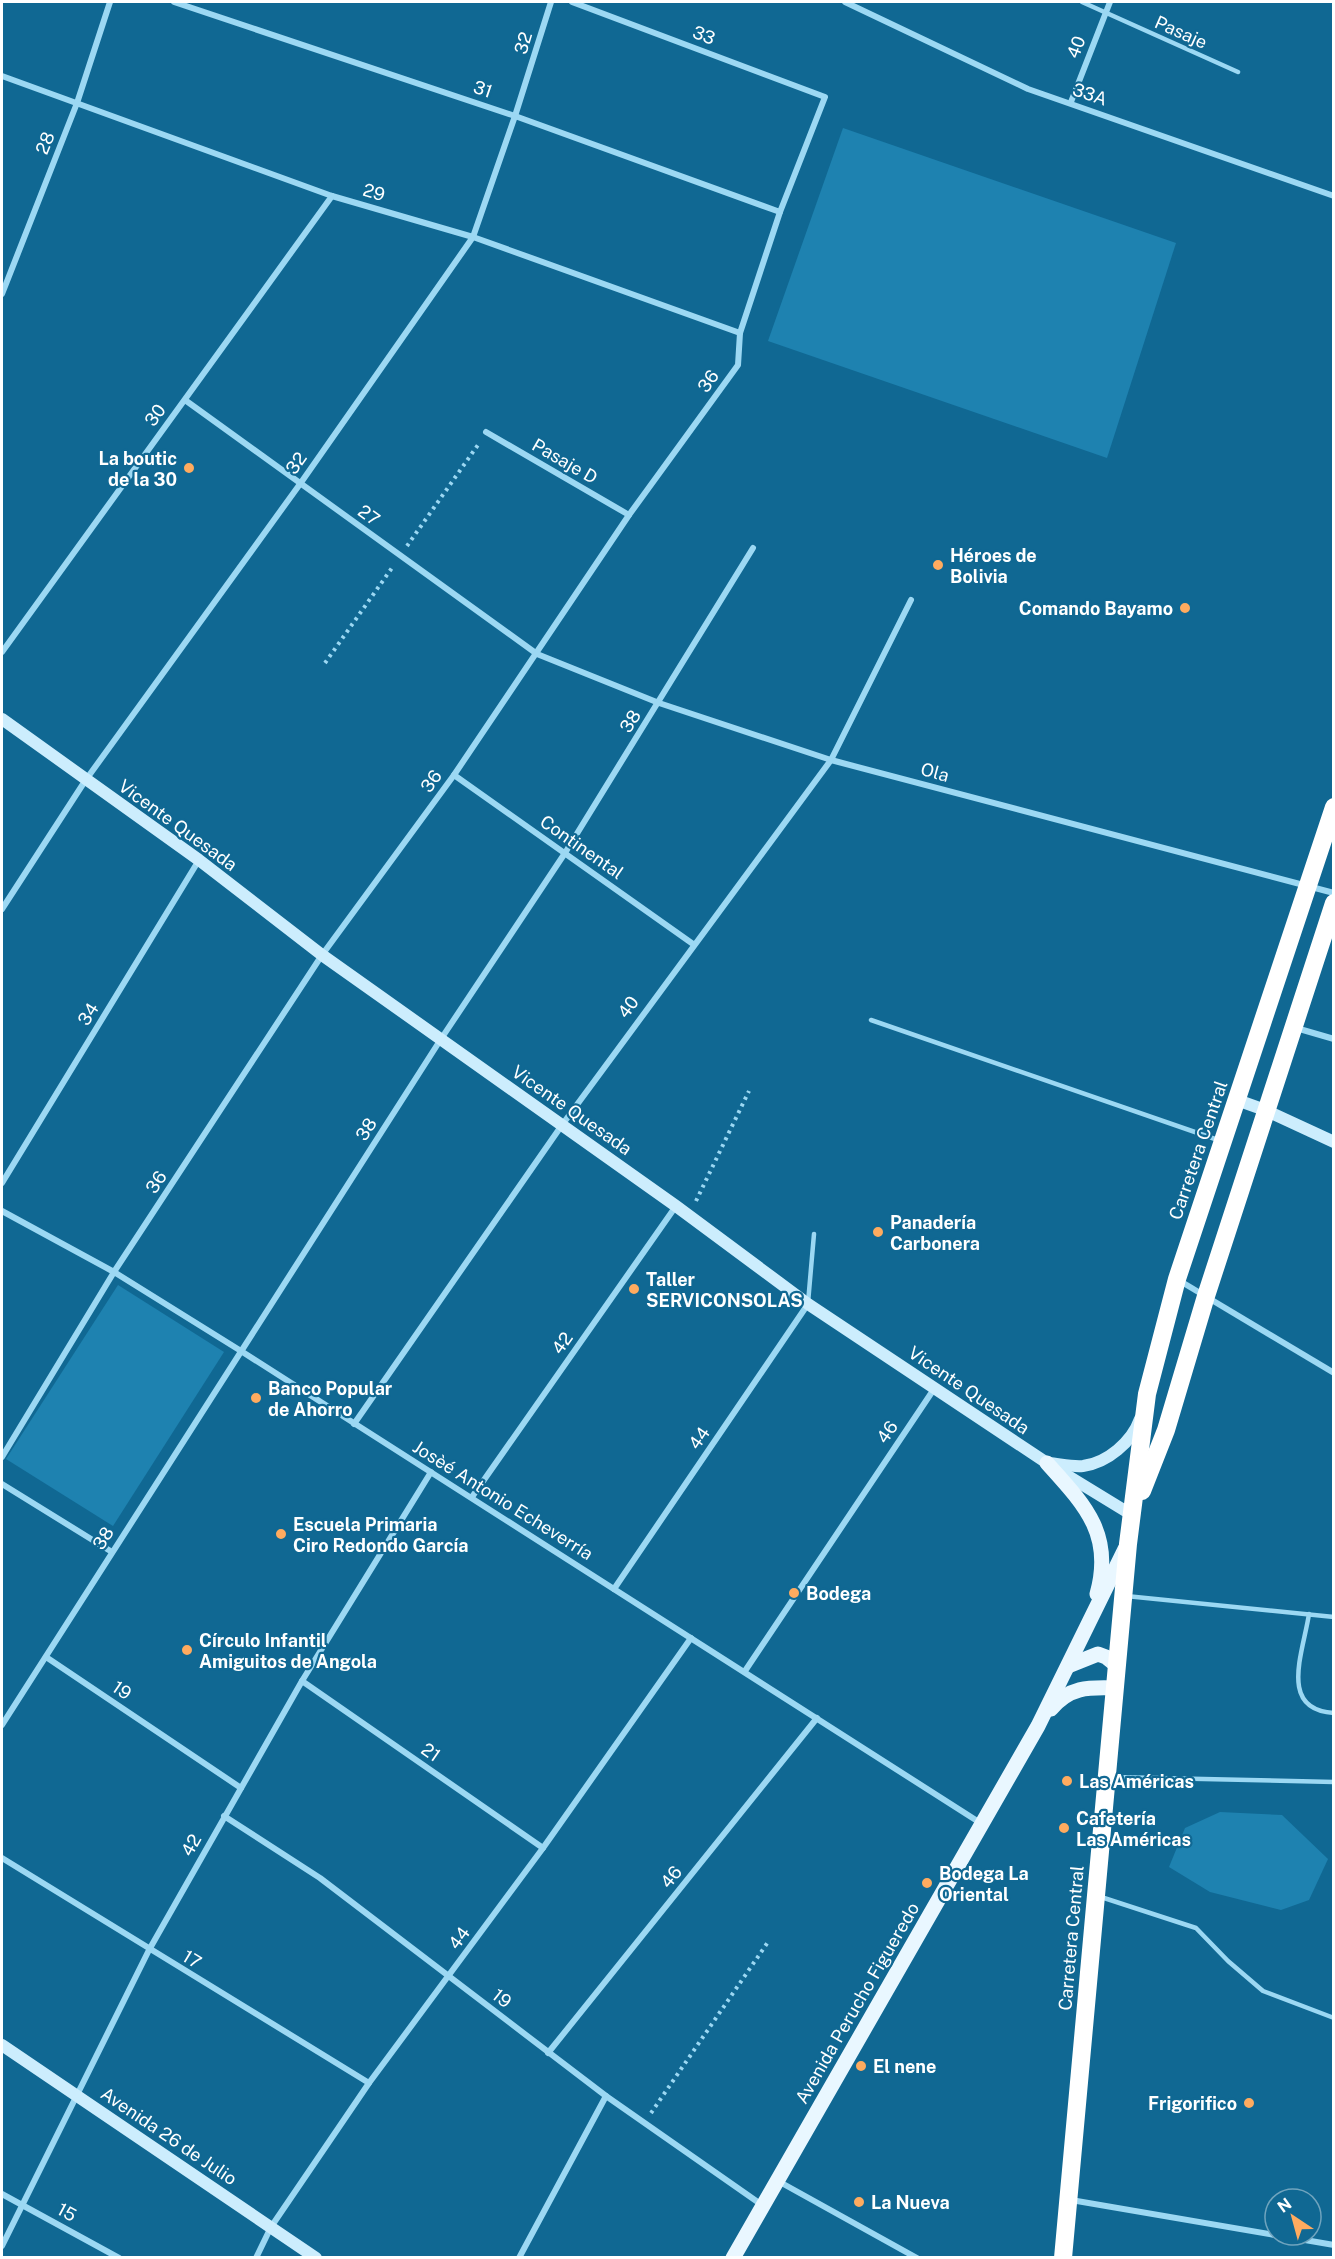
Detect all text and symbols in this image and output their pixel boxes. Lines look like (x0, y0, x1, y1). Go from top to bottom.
street label: Pasaje (1152, 11, 1210, 53)
street label: 33 (690, 21, 718, 49)
street label: 32 (510, 29, 536, 57)
street label: 40 (1062, 33, 1090, 61)
street label: 31 (471, 76, 495, 102)
street label: 33A (1070, 78, 1110, 110)
street label: 28 (31, 129, 59, 157)
street label: 29 (361, 179, 387, 205)
street label: 36 (693, 366, 723, 396)
street label: 30 (140, 400, 170, 430)
street label: Pasaje D (529, 434, 601, 488)
place label: La boutic de la 30 (98, 448, 177, 490)
street label: 32 (281, 448, 311, 478)
marker: La boutic de la 30 (182, 461, 196, 475)
street label: 27 (354, 500, 384, 530)
place label: Héroes de Bolivia (950, 545, 1037, 587)
marker: Héroes de Bolivia (931, 558, 945, 572)
place label: Comando Bayamo (1019, 598, 1173, 619)
marker: Comando Bayamo (1178, 601, 1192, 615)
street label: 38 (615, 706, 645, 736)
street label: Ola (919, 758, 951, 786)
street label: 36 (416, 766, 446, 796)
street label: Vicente Quesada (115, 775, 241, 875)
street label: Continental (536, 811, 628, 883)
street label: 40 (613, 992, 643, 1022)
street label: 34 (73, 999, 103, 1029)
street label: Vicente Quesada (508, 1061, 636, 1159)
street label: Carretera Central (1164, 1078, 1232, 1222)
street label: 38 (351, 1114, 381, 1144)
street label: 36 (141, 1167, 171, 1197)
place label: Panadería Carbonera (890, 1212, 980, 1254)
marker: Panadería Carbonera (871, 1225, 885, 1239)
place label: Taller SERVICONSOLAS (646, 1269, 803, 1311)
marker: Taller SERVICONSOLAS (627, 1282, 641, 1296)
street label: 42 (547, 1328, 577, 1358)
street label: Vicente Quesada (904, 1342, 1034, 1438)
place label: Banco Popular de Ahorro (268, 1378, 393, 1420)
marker: Banco Popular de Ahorro (249, 1391, 263, 1405)
street label: 46 (872, 1417, 902, 1447)
street label: 44 (684, 1423, 714, 1453)
street label: Josèé Antonio Echeverría (409, 1436, 597, 1564)
place label: Escuela Primaria Ciro Redondo García (293, 1514, 468, 1556)
street label: 38 (88, 1523, 118, 1553)
marker: Escuela Primaria Ciro Redondo García (274, 1527, 288, 1541)
place label: Bodega (806, 1583, 871, 1604)
marker: Bodega (787, 1586, 801, 1600)
place label: Círculo Infantil Amiguitos de Angola (199, 1630, 377, 1672)
marker: Círculo Infantil Amiguitos de Angola (180, 1643, 194, 1657)
street label: 19 (108, 1676, 136, 1704)
street label: 21 (418, 1738, 444, 1766)
place label: Las Américas (1079, 1771, 1194, 1792)
marker: Las Américas (1060, 1774, 1074, 1788)
place label: Cafetería Las Américas (1076, 1808, 1191, 1850)
marker: Cafetería Las Américas (1057, 1821, 1071, 1835)
street label: 42 (176, 1830, 206, 1860)
street label: 46 (656, 1862, 686, 1892)
place label: Bodega La Oriental (939, 1863, 1029, 1905)
street label: Carretera Central (1054, 1865, 1088, 2011)
marker: Bodega La Oriental (920, 1876, 934, 1890)
street label: Avenida Perucho Figueredo (791, 1899, 923, 2107)
street label: 44 (444, 1923, 474, 1953)
street label: 17 (179, 1945, 205, 1973)
street label: 19 (488, 1984, 516, 2012)
place label: El nene (873, 2056, 936, 2077)
marker: El nene (854, 2059, 868, 2073)
street label: Avenida 26 de Julio (97, 2083, 241, 2189)
place label: Frigorifico (1148, 2093, 1237, 2114)
marker: Frigorifico (1242, 2096, 1256, 2110)
north arrow (1263, 2187, 1323, 2247)
place label: La Nueva (871, 2192, 950, 2213)
text: N (1274, 2194, 1295, 2217)
marker: La Nueva (852, 2195, 866, 2209)
street label: 15 (54, 2198, 80, 2226)

